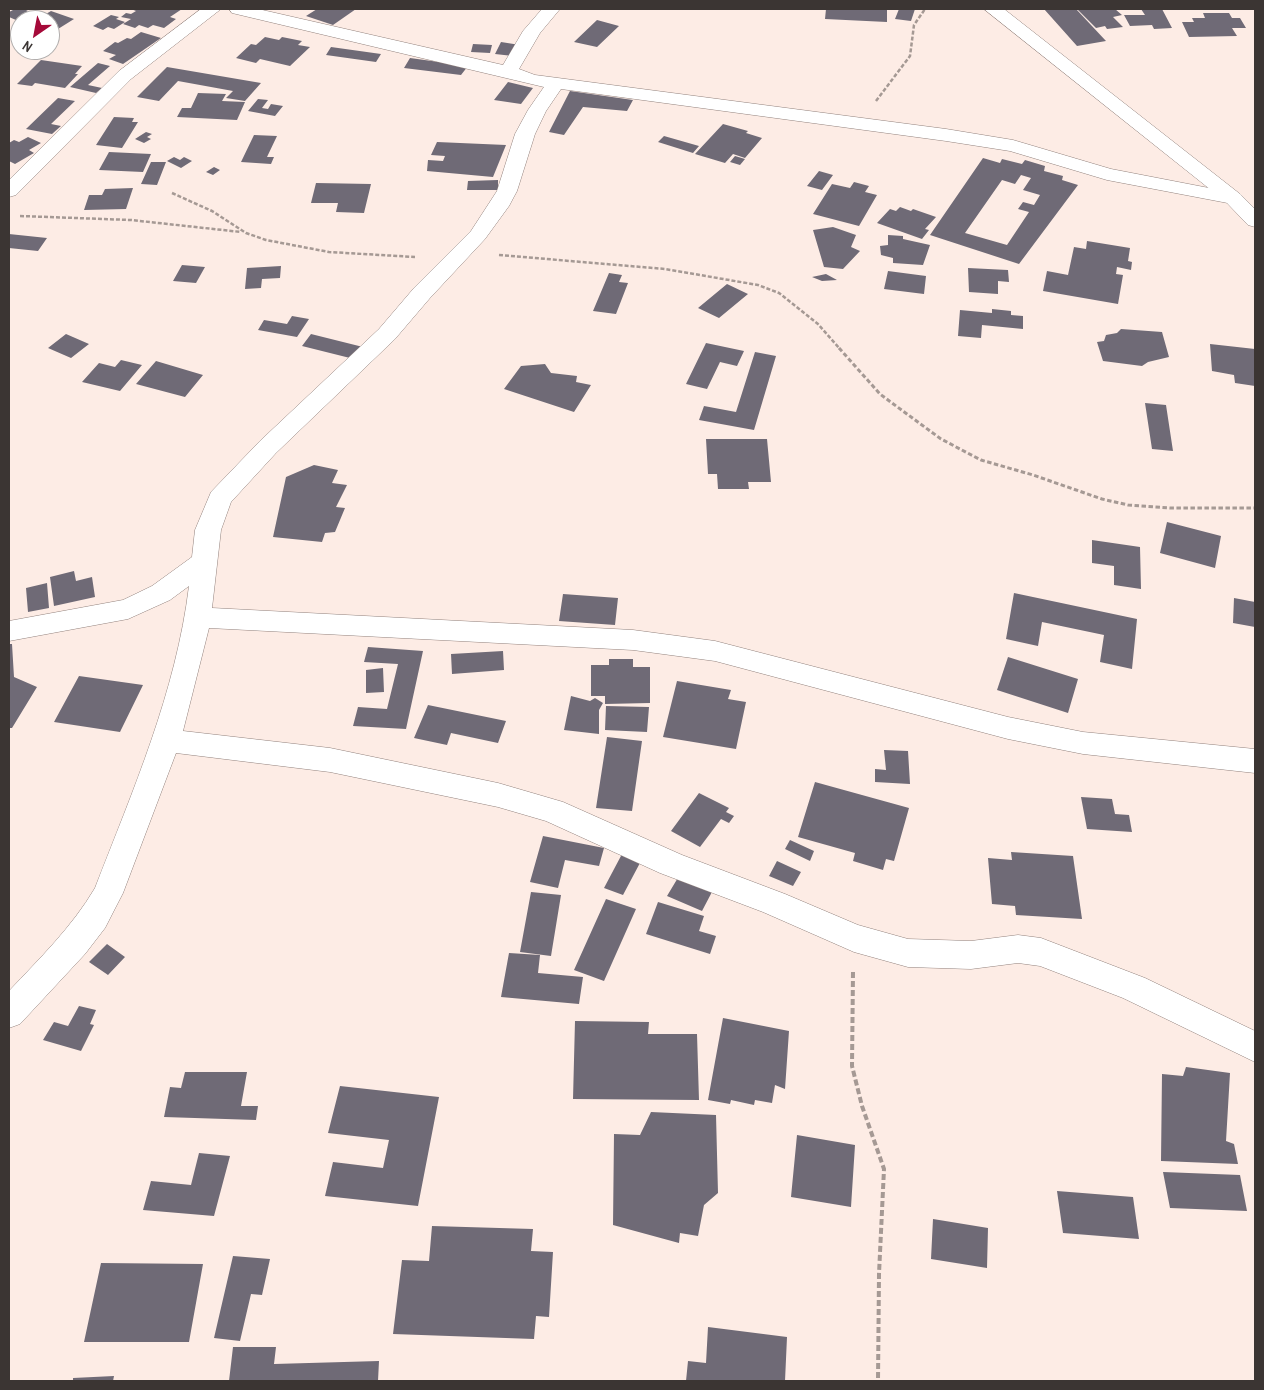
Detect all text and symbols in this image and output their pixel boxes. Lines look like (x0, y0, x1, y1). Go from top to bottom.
north arrow (10, 10, 60, 60)
text: N (19, 37, 36, 57)

